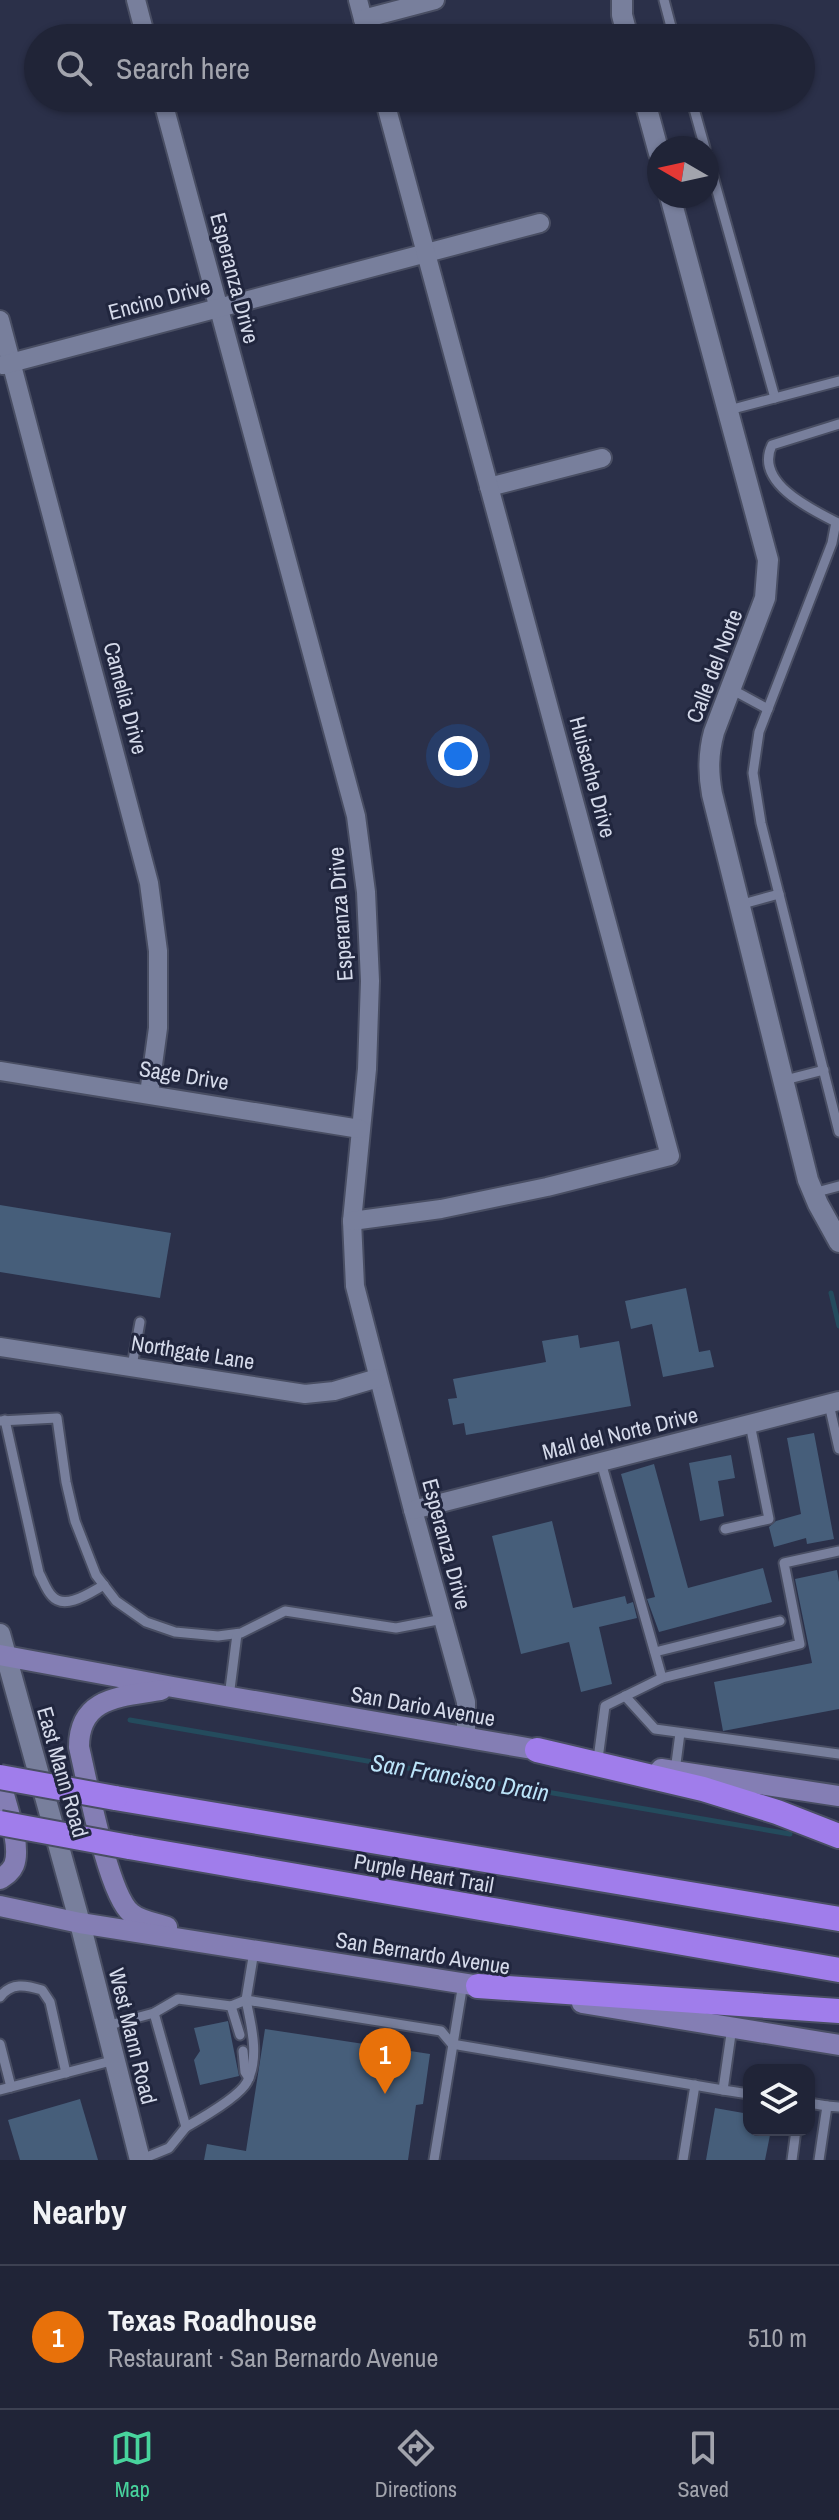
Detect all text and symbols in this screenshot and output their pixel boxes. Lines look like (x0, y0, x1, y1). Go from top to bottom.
search box (24, 24, 815, 112)
icon: search (52, 46, 96, 90)
text: Search here (116, 48, 250, 88)
north arrow (647, 136, 719, 208)
street label: Esperanza Drive (203, 209, 267, 347)
street label: Encino Drive (105, 271, 213, 327)
street label: Calle del Norte (679, 605, 749, 727)
street label: Camelia Drive (97, 638, 155, 758)
street label: Huisache Drive (562, 713, 624, 841)
your location (438, 736, 478, 776)
street label: Esperanza Drive (320, 846, 360, 982)
street label: Sage Drive (137, 1053, 231, 1097)
street label: Northgate Lane (129, 1327, 257, 1377)
street label: Mall del Norte Drive (539, 1399, 701, 1467)
street label: Esperanza Drive (415, 1475, 479, 1613)
street label: San Dario Avenue (348, 1679, 498, 1733)
street label: East Mann Road (30, 1703, 96, 1841)
water label: San Francisco Drain (368, 1746, 552, 1808)
street label: Purple Heart Trail (352, 1846, 496, 1900)
street label: San Bernardo Avenue (334, 1924, 512, 1982)
street label: West Mann Road (102, 1965, 164, 2107)
pin: 1 (359, 2028, 411, 2094)
map controls (743, 2064, 815, 2136)
button: layers (743, 2064, 815, 2136)
text: Nearby (32, 2189, 127, 2235)
text: Texas Roadhouse (108, 2300, 317, 2340)
text: 1 (52, 2320, 64, 2355)
text: 510 m (748, 2320, 807, 2355)
text: Restaurant · San Bernardo Avenue (108, 2340, 438, 2375)
tab: Map (110, 2426, 154, 2504)
tab: Directions (375, 2426, 457, 2504)
tab: Saved (678, 2426, 729, 2504)

